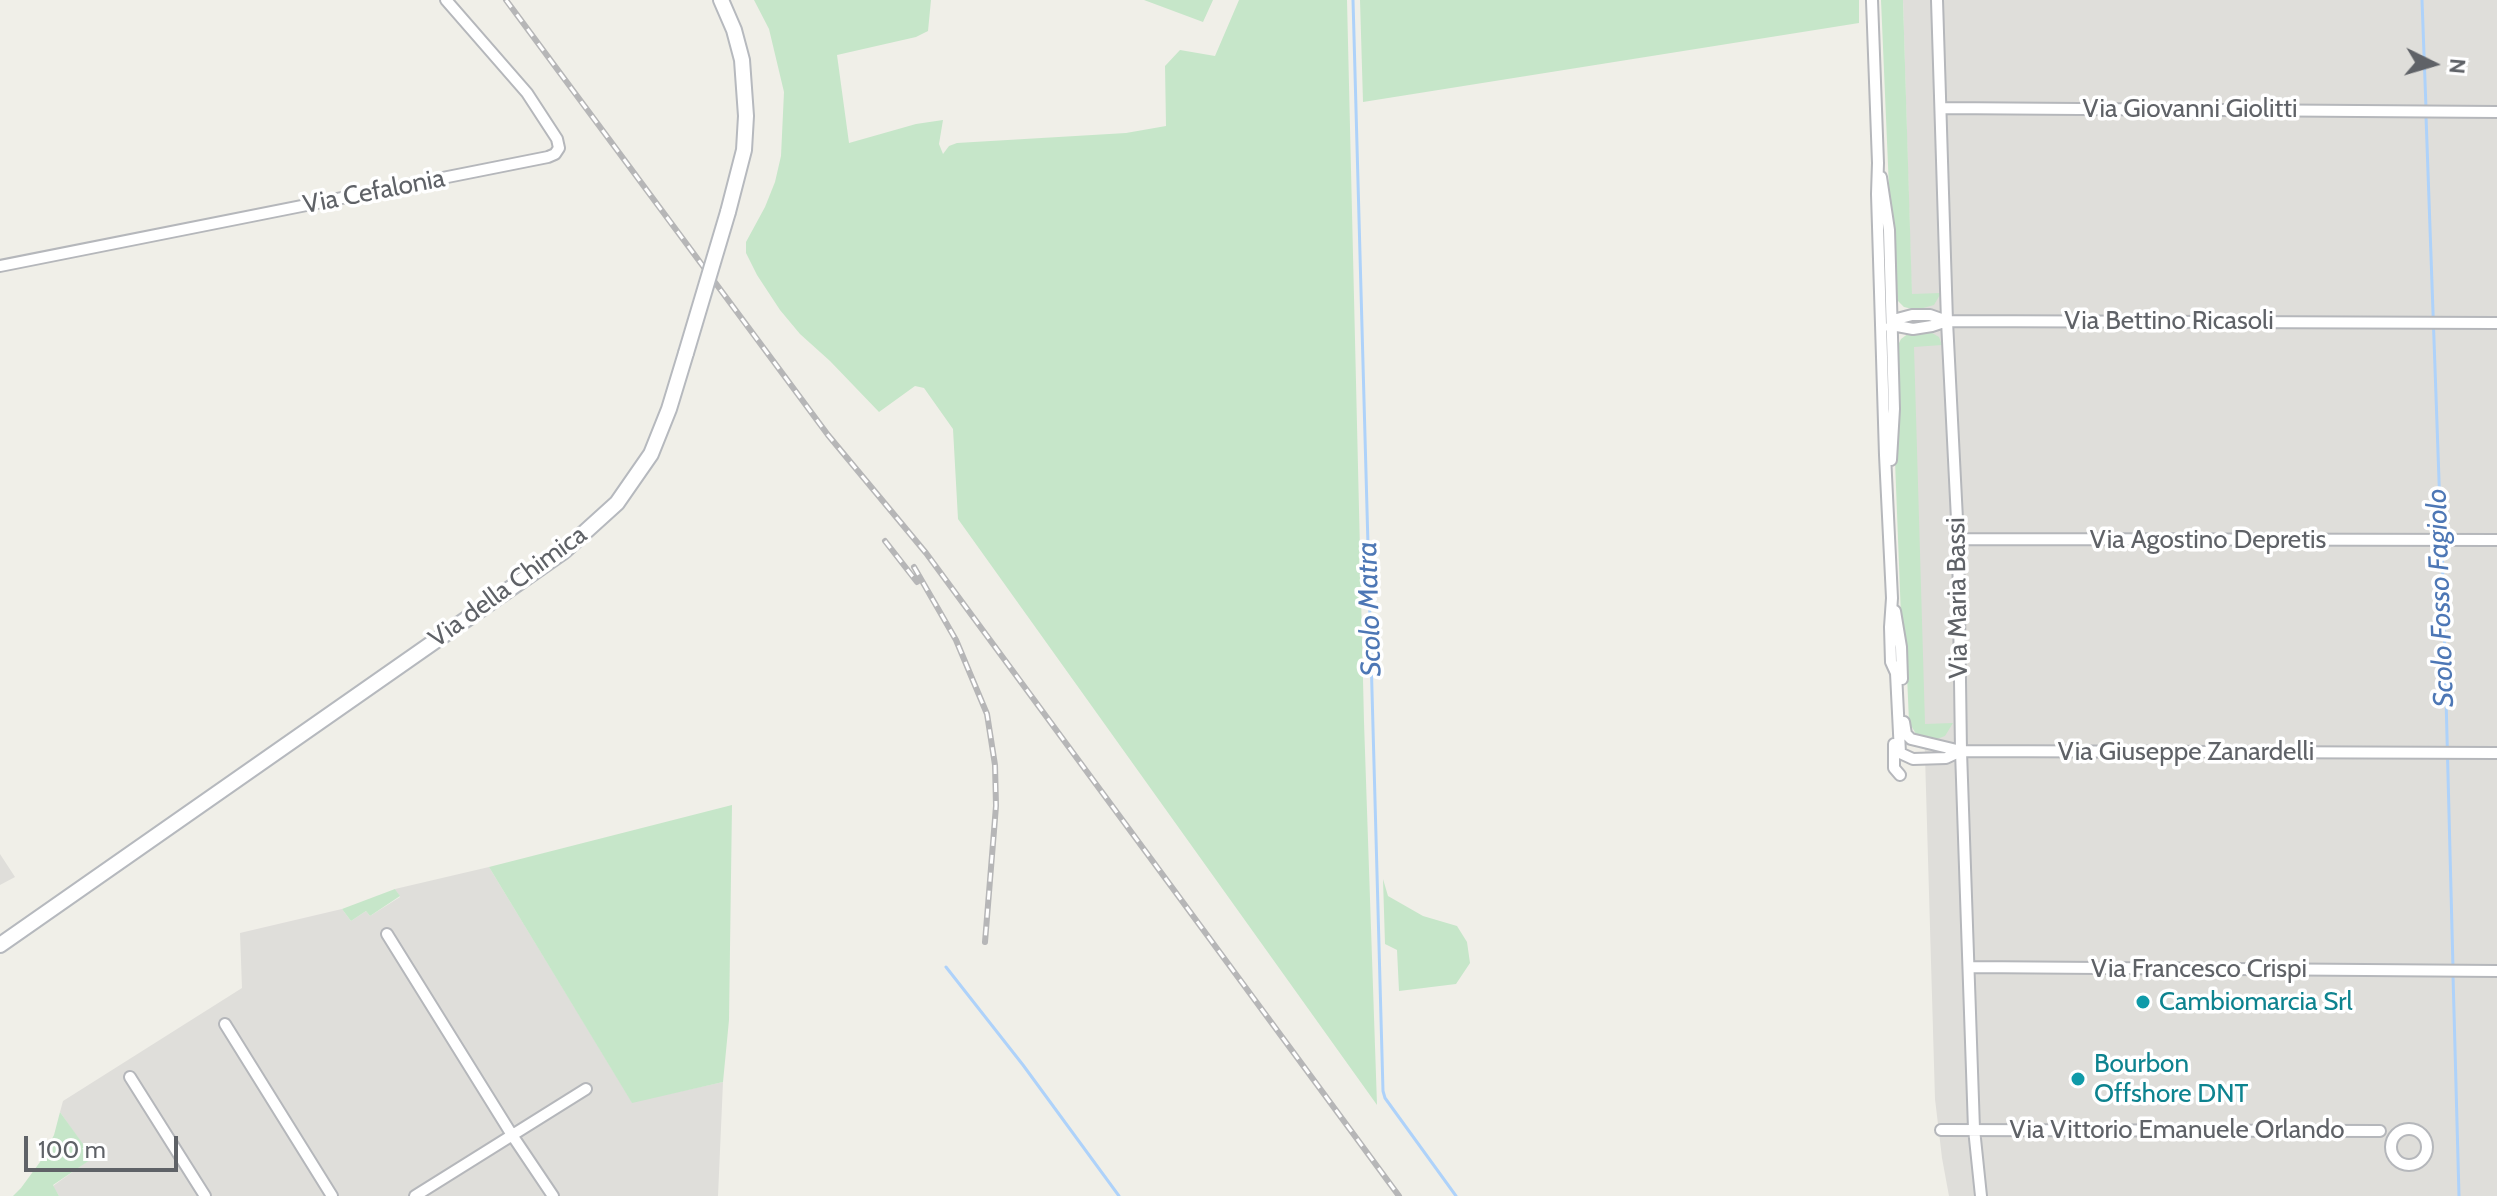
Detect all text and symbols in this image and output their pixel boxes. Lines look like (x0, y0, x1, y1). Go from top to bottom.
north arrow (2393, 24, 2473, 104)
text: N (2443, 57, 2472, 75)
street label: Via Giovanni Giolitti (2082, 93, 2298, 125)
street label: Via Cefalonia (301, 163, 447, 221)
street label: Via Bettino Ricasoli (2064, 305, 2274, 337)
water label: Scolo Fosso Fagiolo (2420, 488, 2462, 708)
street label: Via Maria Bassi (1941, 517, 1975, 679)
street label: Via della Chimica (423, 519, 593, 655)
street label: Via Agostino Depretis (2090, 524, 2326, 556)
water label: Scolo Matra (1351, 541, 1389, 677)
street label: Via Giuseppe Zanardelli (2058, 736, 2314, 768)
street label: Via Francesco Crispi (2091, 953, 2307, 985)
place label: Cambiomarcia Srl (2159, 986, 2353, 1018)
marker: Cambiomarcia Srl (2134, 993, 2152, 1011)
place label: Bourbon Offshore DNT (2094, 1048, 2248, 1110)
marker: Bourbon Offshore DNT (2069, 1070, 2087, 1088)
street label: Via Vittorio Emanuele Orlando (2010, 1114, 2344, 1146)
scale bar (28, 1120, 182, 1170)
text: 100 m (38, 1135, 106, 1164)

